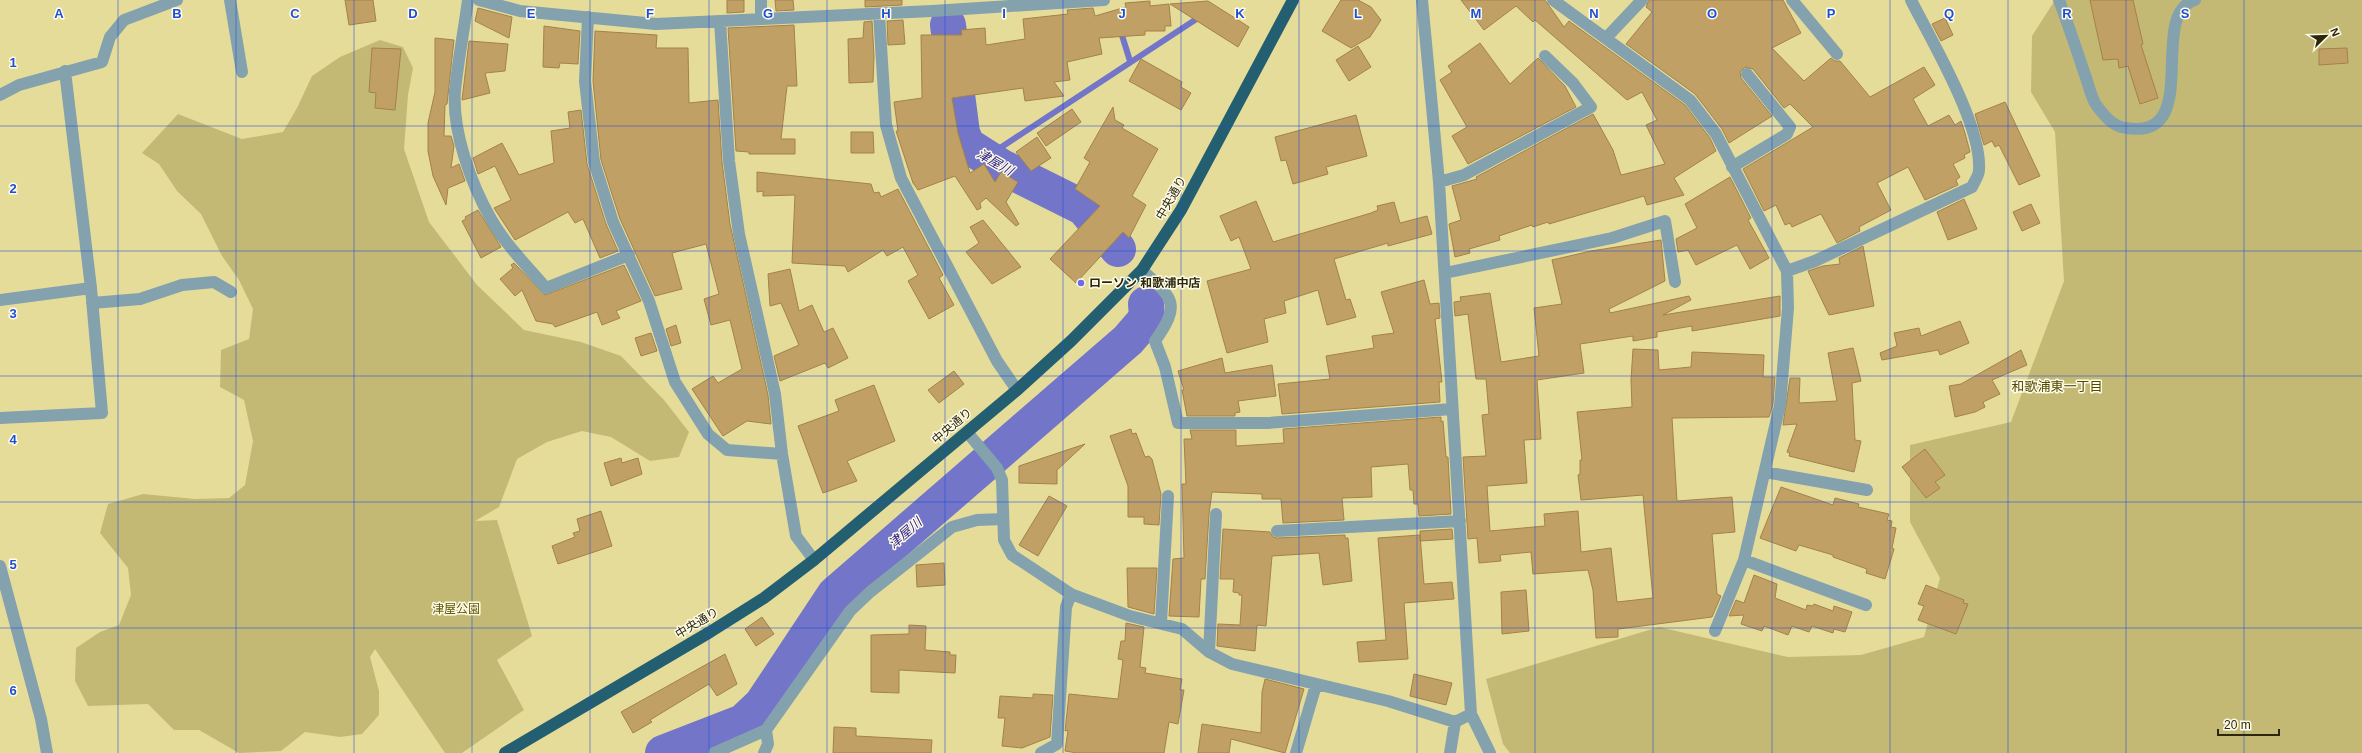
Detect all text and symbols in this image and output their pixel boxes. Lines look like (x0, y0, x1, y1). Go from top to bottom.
text: A (54, 6, 64, 21)
text: B (172, 6, 182, 21)
text: C (290, 6, 300, 21)
text: D (408, 6, 418, 21)
text: E (527, 6, 536, 21)
text: F (646, 6, 654, 21)
text: G (763, 6, 773, 21)
text: H (881, 6, 891, 21)
text: I (1002, 6, 1006, 21)
text: J (1118, 6, 1126, 21)
text: K (1235, 6, 1245, 21)
text: L (1354, 6, 1362, 21)
text: M (1471, 6, 1481, 21)
text: N (1589, 6, 1599, 21)
text: O (1707, 6, 1717, 21)
text: P (1827, 6, 1836, 21)
text: Q (1944, 6, 1954, 21)
text: R (2062, 6, 2072, 21)
text: S (2181, 6, 2190, 21)
north arrow (2306, 16, 2346, 56)
text: N (2328, 26, 2342, 38)
text: 1 (9, 55, 17, 70)
water label: 津屋川 (974, 146, 1017, 179)
street label: 中央通り (1153, 174, 1189, 222)
text: 2 (9, 181, 17, 196)
place label: ローソン 和歌浦中店 (1089, 276, 1200, 290)
marker: ローソン 和歌浦中店 (1076, 278, 1086, 288)
text: 3 (9, 306, 17, 321)
district label: 和歌浦東一丁目 (2011, 379, 2103, 394)
street label: 中央通り (929, 405, 975, 447)
text: 4 (9, 432, 17, 447)
water label: 津屋川 (885, 513, 926, 551)
text: 5 (9, 557, 17, 572)
park label: 津屋公園 (432, 602, 480, 616)
street label: 中央通り (673, 605, 721, 641)
text: 6 (9, 683, 17, 698)
scale bar (2218, 711, 2279, 737)
text: 20 m (2224, 718, 2251, 732)

